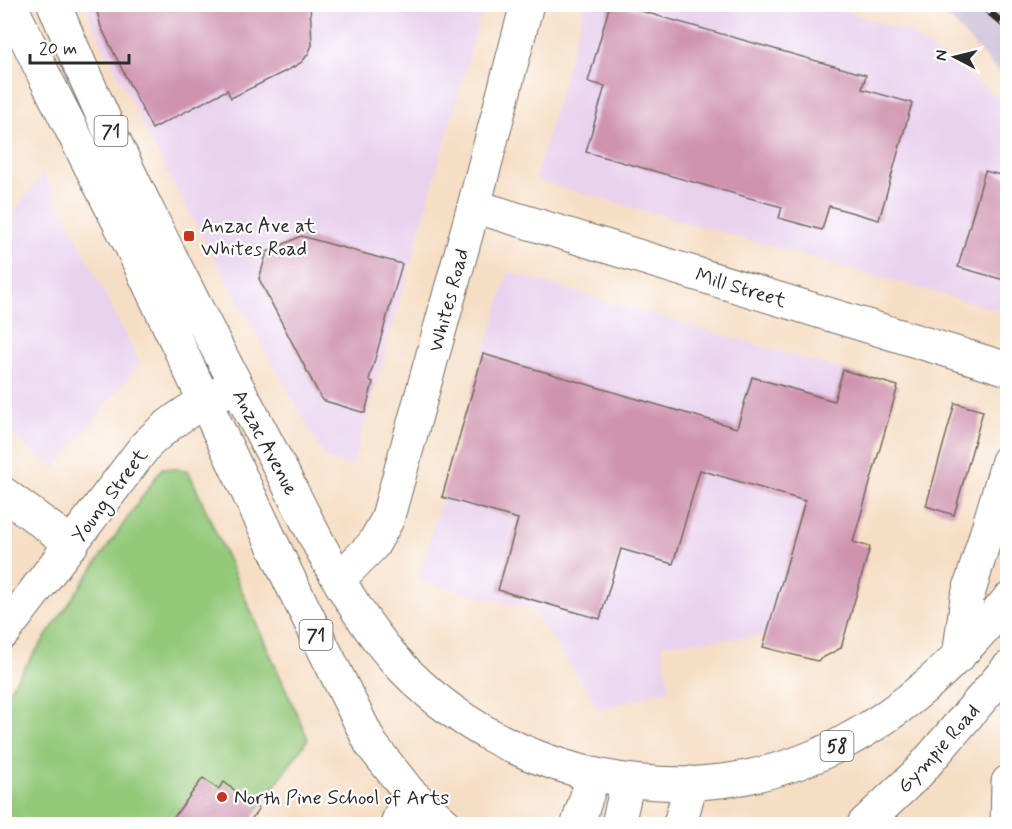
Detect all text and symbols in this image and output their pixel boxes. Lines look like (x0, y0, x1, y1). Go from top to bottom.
scale bar (30, 27, 129, 65)
north arrow (925, 27, 985, 87)
text: 20 m (39, 37, 77, 61)
text: N (931, 49, 953, 62)
road number: 71 (94, 116, 128, 146)
place label: Anzac Ave at Whites Road (201, 213, 316, 263)
marker: Anzac Ave at Whites Road (182, 229, 196, 243)
street label: Whites Road (423, 246, 476, 355)
street label: Mill Street (692, 262, 789, 315)
street label: Anzac Avenue (225, 385, 304, 500)
street label: Young Street (66, 443, 155, 549)
road number: 71 (300, 620, 332, 650)
street label: Gympie Road (892, 698, 987, 800)
road number: 58 (820, 731, 854, 761)
place label: North Pine School of Arts (234, 785, 449, 812)
marker: North Pine School of Arts (215, 790, 229, 804)

